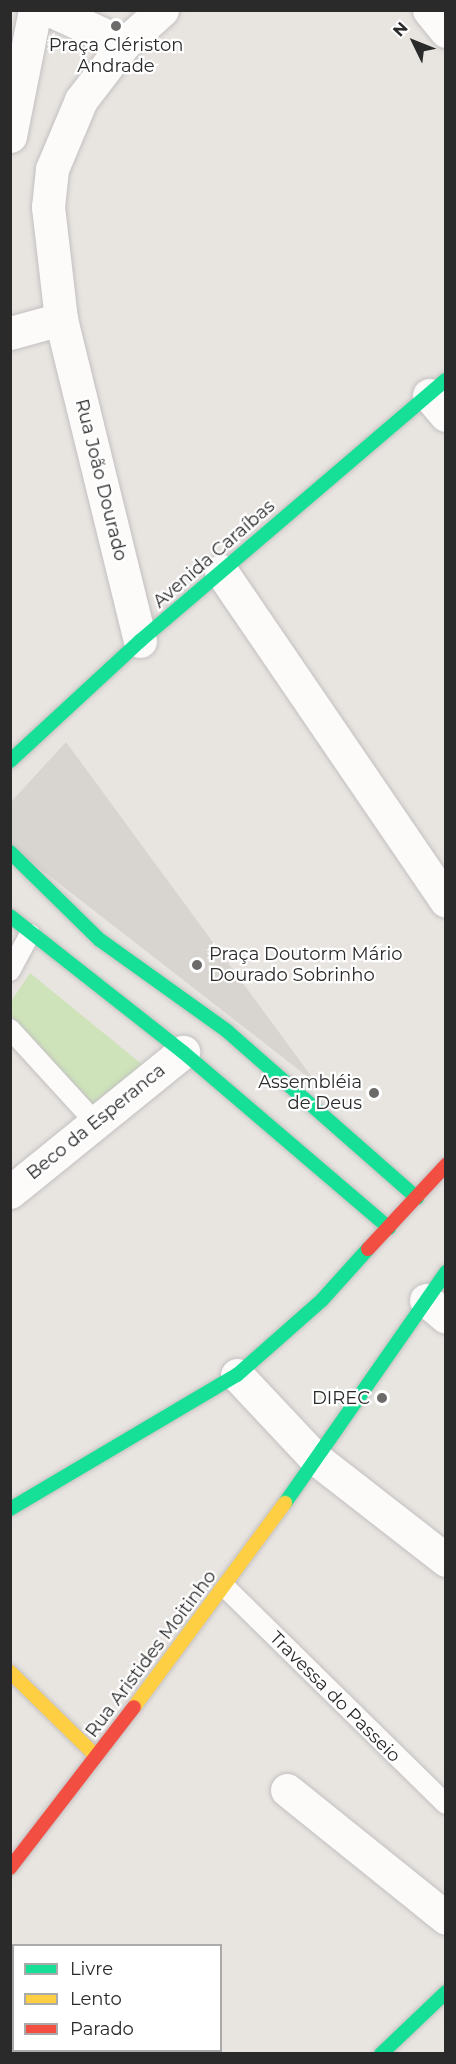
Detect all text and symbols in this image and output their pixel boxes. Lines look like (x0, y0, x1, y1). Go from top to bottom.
north arrow (384, 12, 444, 72)
text: N (389, 18, 412, 41)
marker: Praça Clériston Andrade (109, 19, 123, 33)
place label: Praça Clériston Andrade (49, 35, 183, 78)
street label: Rua João Dourado (70, 397, 132, 563)
street label: Avenida Caraíbas (149, 495, 279, 613)
place label: Praça Doutorm Mário Dourado Sobrinho (209, 944, 403, 986)
marker: Praça Doutorm Mário Dourado Sobrinho (190, 958, 204, 972)
street label: Beco da Esperanca (22, 1060, 170, 1184)
place label: Assembléia de Deus (258, 1072, 362, 1114)
marker: Assembléia de Deus (367, 1086, 381, 1100)
place label: DIREC (312, 1387, 370, 1409)
marker: DIREC (375, 1391, 389, 1405)
street label: Rua Aristides Moitinho (81, 1566, 221, 1742)
street label: Travessa do Passeio (265, 1627, 405, 1767)
legend (12, 1944, 222, 2052)
text: Livre (70, 1958, 113, 1980)
text: Lento (70, 1988, 122, 2010)
text: Parado (70, 2018, 134, 2040)

